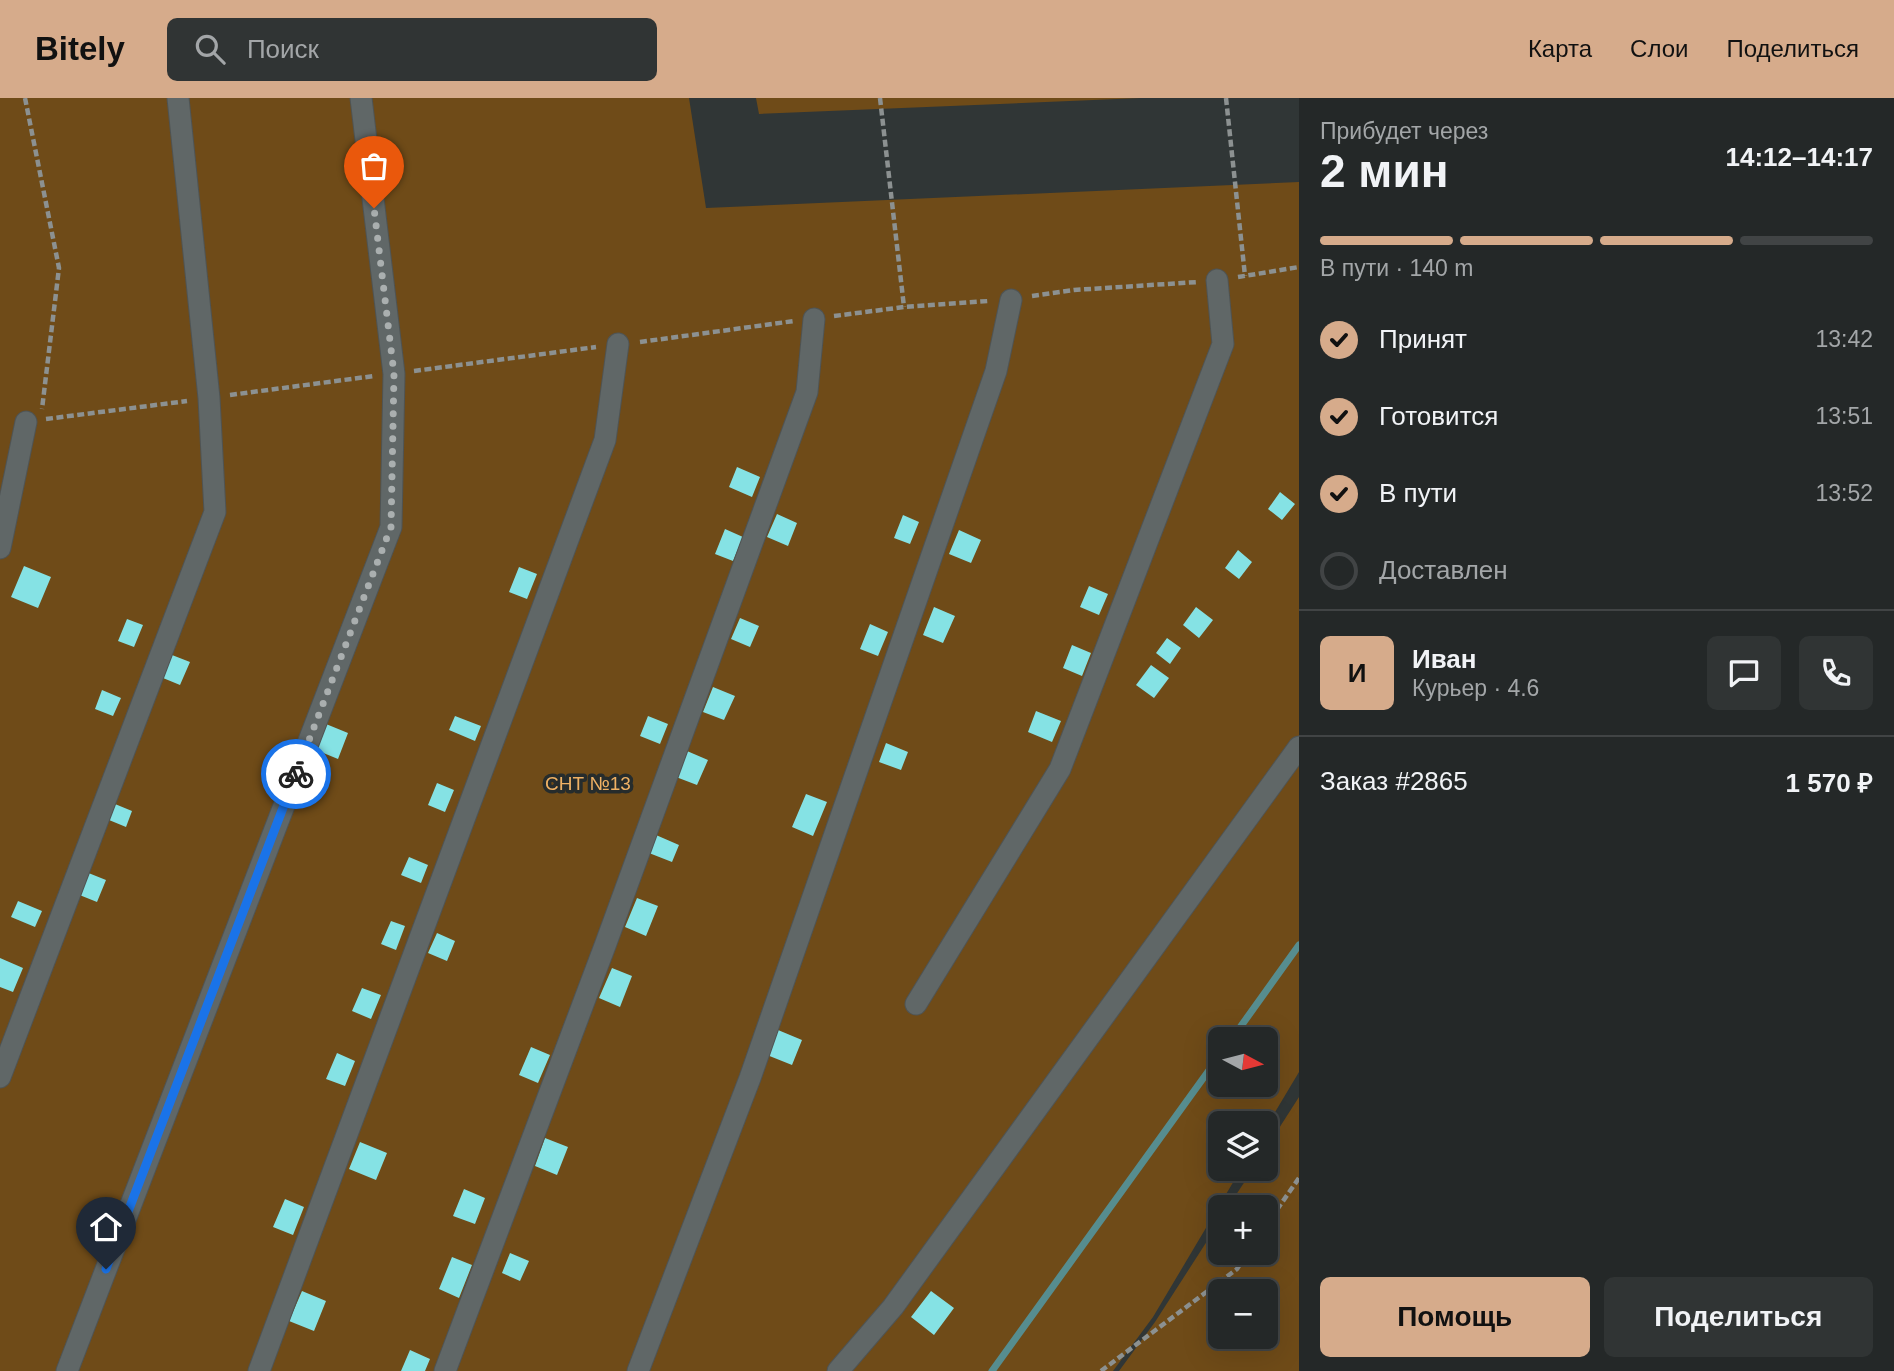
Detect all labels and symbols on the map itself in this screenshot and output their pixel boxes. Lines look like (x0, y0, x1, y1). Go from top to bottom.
pin (344, 136, 404, 208)
courier (261, 739, 331, 809)
park label: СНТ №13 (545, 773, 631, 794)
north arrow (1208, 1027, 1278, 1097)
pin (76, 1197, 136, 1269)

